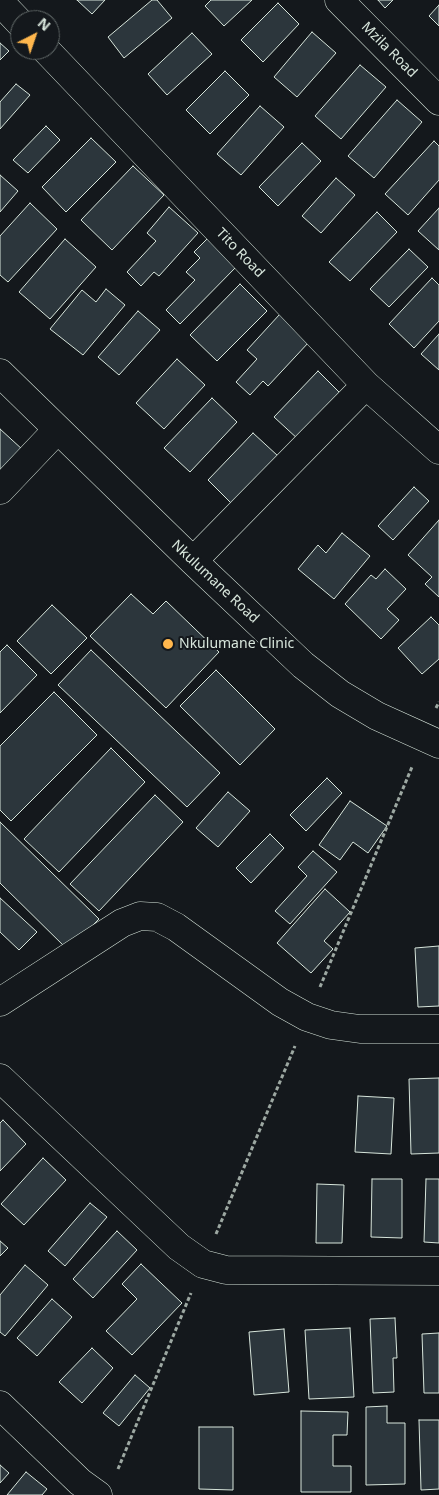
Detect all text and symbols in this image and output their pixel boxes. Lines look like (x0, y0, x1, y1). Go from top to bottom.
north arrow (10, 10, 60, 60)
text: N (34, 13, 55, 35)
street label: Mzila Road (358, 19, 420, 81)
street label: Tito Road (212, 225, 268, 281)
street label: Nkulumane Road (168, 537, 262, 627)
place label: Nkulumane Clinic (179, 636, 294, 652)
marker: Nkulumane Clinic (161, 637, 175, 651)

